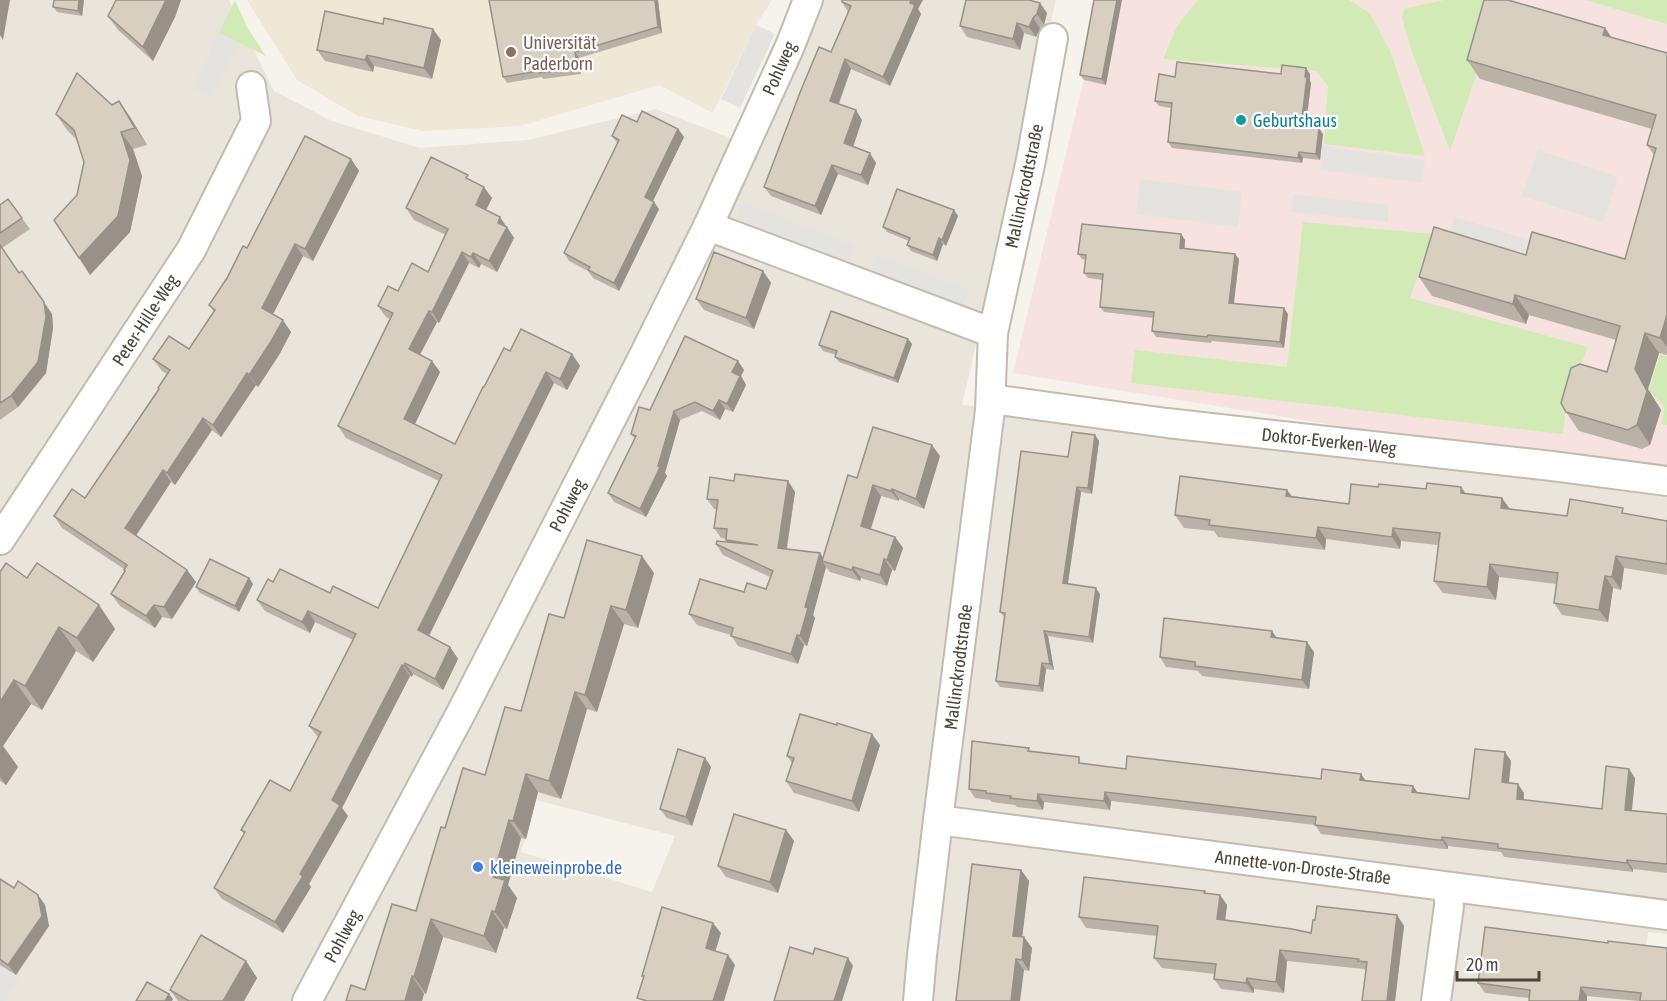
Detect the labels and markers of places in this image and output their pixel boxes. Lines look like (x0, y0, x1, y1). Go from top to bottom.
place label: Universität Paderborn (523, 32, 596, 74)
marker: Universität Paderborn (504, 45, 518, 59)
place label: Geburtshaus (1253, 110, 1337, 131)
marker: Geburtshaus (1234, 113, 1248, 127)
place label: kleineweinprobe.de (490, 857, 622, 878)
marker: kleineweinprobe.de (471, 860, 485, 874)

